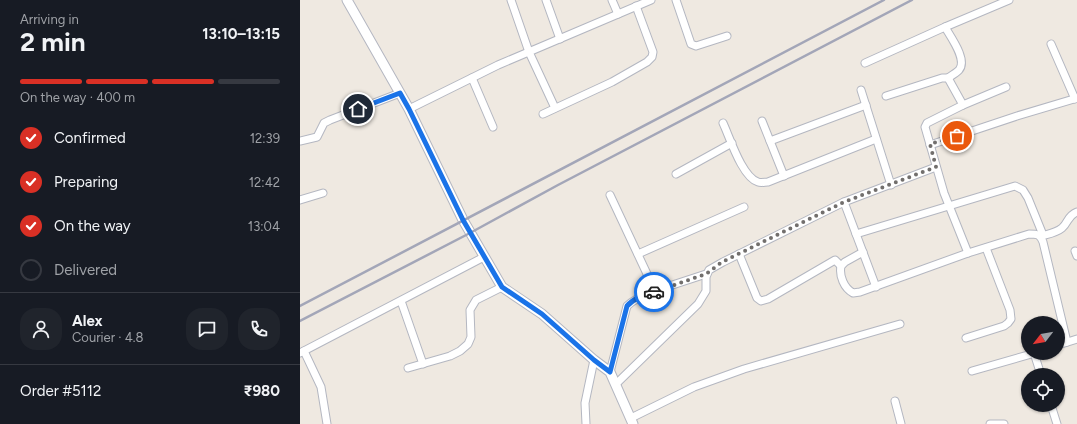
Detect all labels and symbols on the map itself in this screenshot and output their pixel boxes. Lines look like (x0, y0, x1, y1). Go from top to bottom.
pin (341, 92, 375, 126)
pin (940, 119, 974, 153)
courier (634, 272, 674, 312)
north arrow (1021, 316, 1065, 360)

